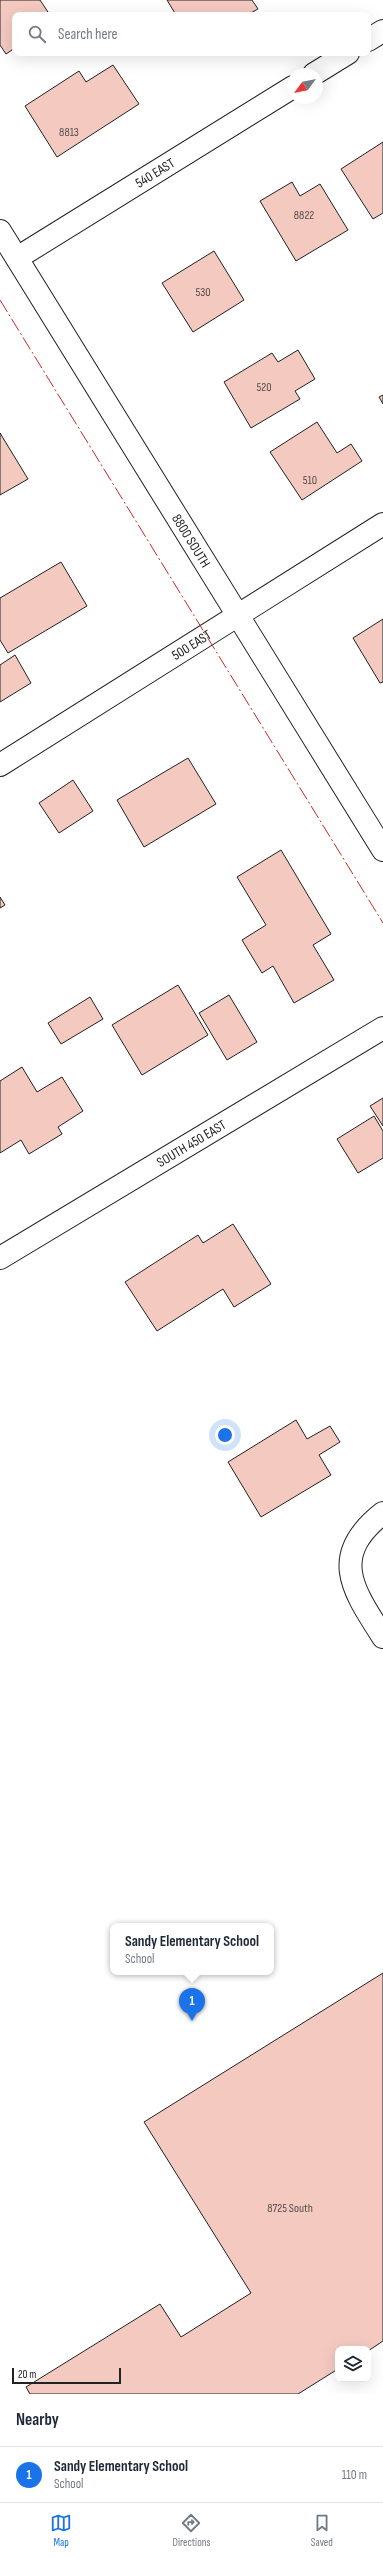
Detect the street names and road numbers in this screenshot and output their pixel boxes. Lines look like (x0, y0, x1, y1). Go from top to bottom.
street label: 540 EAST (132, 154, 178, 191)
street label: 8800 SOUTH (169, 511, 214, 570)
street label: 500 EAST (168, 626, 215, 663)
street label: SOUTH 450 EAST (153, 1116, 229, 1171)

